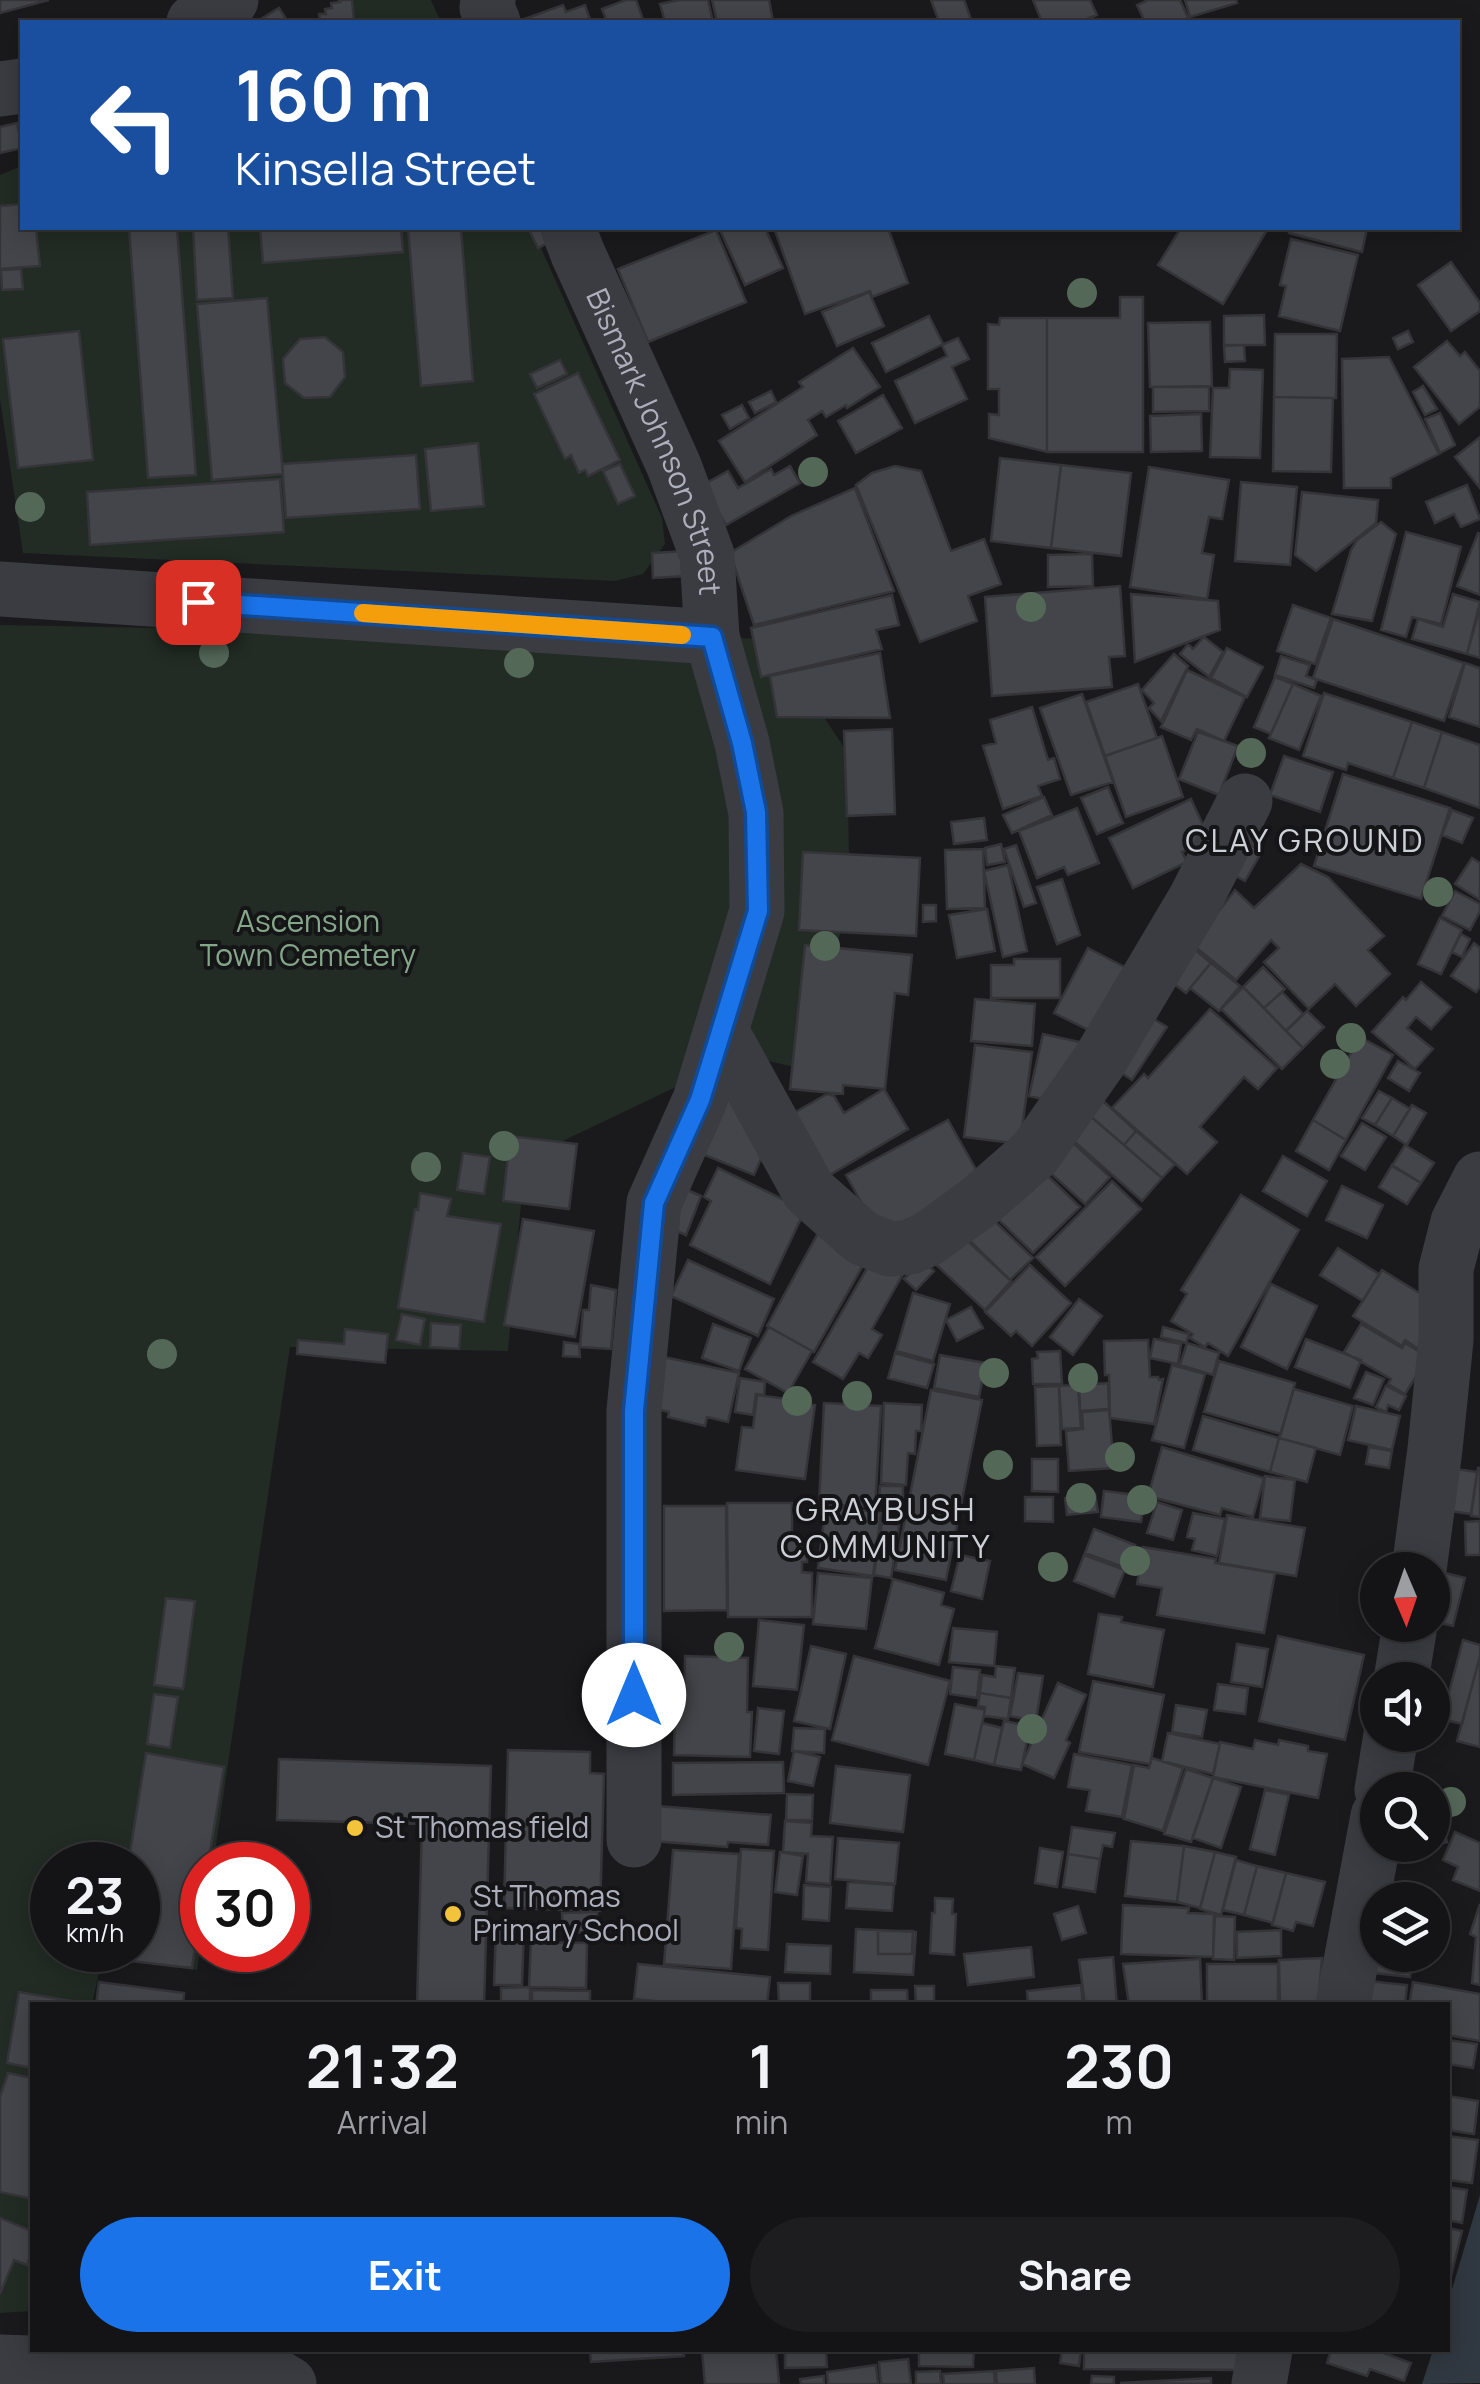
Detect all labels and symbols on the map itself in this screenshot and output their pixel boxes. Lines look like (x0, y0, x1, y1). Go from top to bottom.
street label: Bismark Johnson Street (577, 282, 731, 597)
pin (156, 560, 241, 645)
district label: CLAY GROUND (1185, 818, 1425, 862)
park label: Ascension Town Cemetery (200, 900, 416, 975)
district label: GRAYBUSH COMMUNITY (780, 1487, 992, 1568)
north arrow (1360, 1552, 1450, 1642)
position arrow (582, 1643, 686, 1747)
place label: St Thomas field (375, 1806, 589, 1847)
marker: St Thomas field (344, 1817, 366, 1839)
speed limit sign: 30 (180, 1842, 310, 1972)
place label: St Thomas Primary School (473, 1875, 679, 1950)
marker: St Thomas Primary School (442, 1903, 464, 1925)

